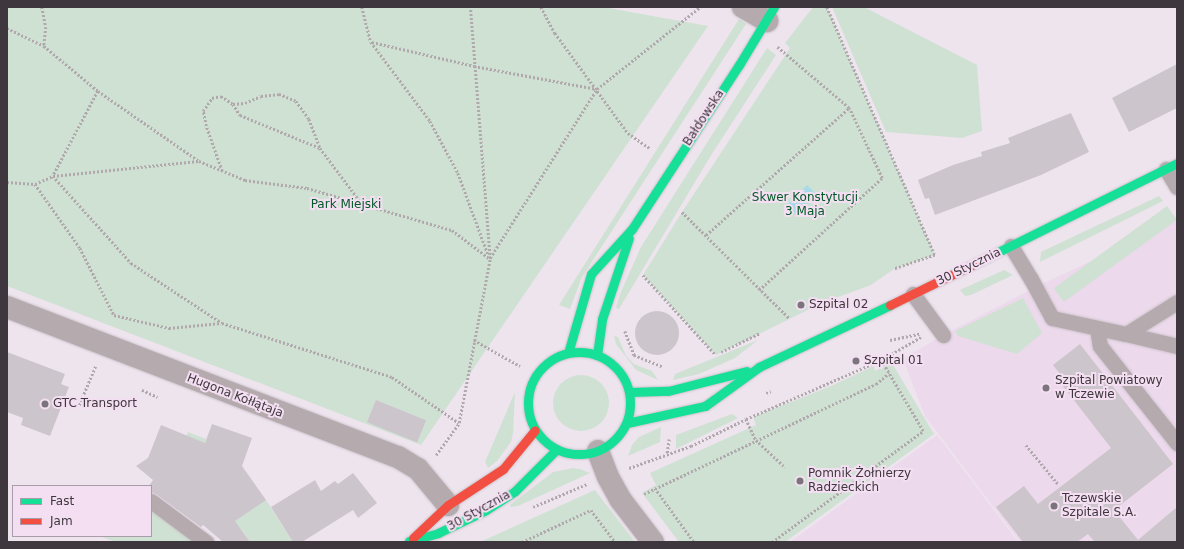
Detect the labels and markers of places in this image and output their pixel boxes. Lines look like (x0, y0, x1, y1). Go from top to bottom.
place label: Szpital 02 (809, 298, 868, 312)
marker: Szpital 02 (796, 300, 806, 310)
place label: Szpital 01 (864, 354, 923, 368)
marker: Szpital 01 (851, 356, 861, 366)
place label: Szpital Powiatowy w Tczewie (1055, 374, 1163, 402)
marker: Szpital Powiatowy w Tczewie (1040, 382, 1052, 394)
place label: GTC Transport (53, 397, 137, 411)
marker: GTC Transport (40, 399, 50, 409)
place label: Pomnik Żołnierzy Radzieckich (808, 467, 911, 495)
marker: Pomnik Żołnierzy Radzieckich (795, 476, 805, 486)
place label: Tczewskie Szpitale S.A. (1062, 492, 1137, 520)
marker: Tczewskie Szpitale S.A. (1049, 501, 1059, 511)

